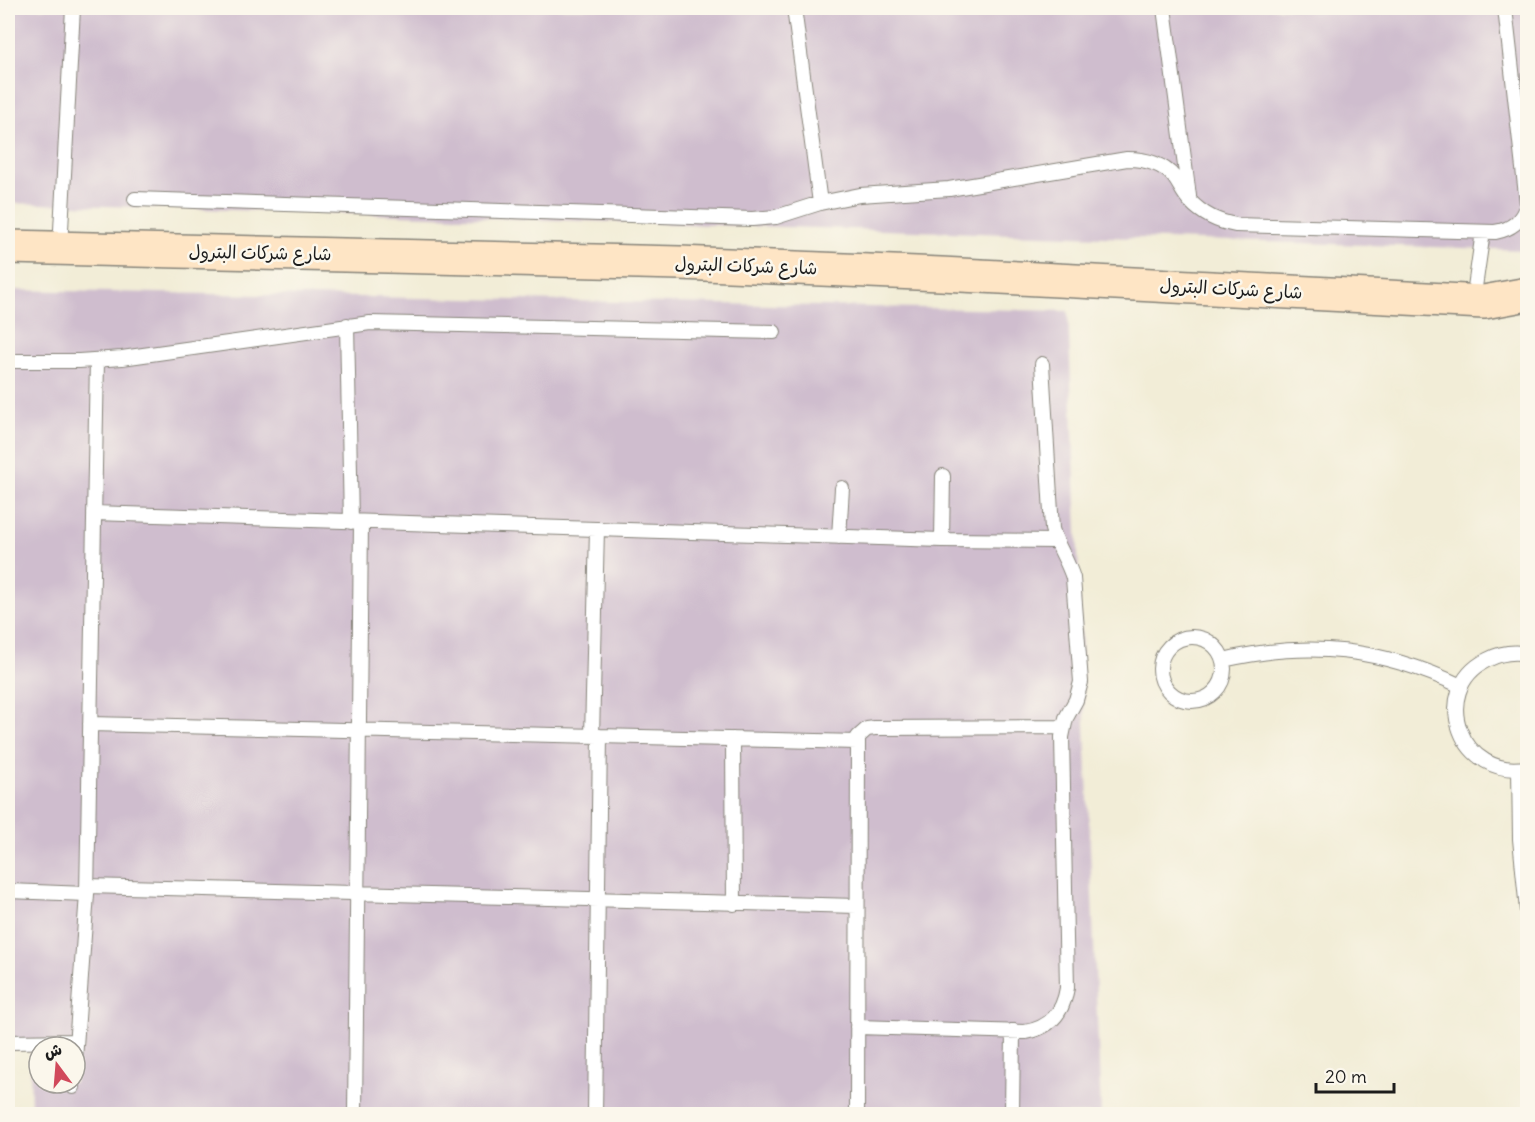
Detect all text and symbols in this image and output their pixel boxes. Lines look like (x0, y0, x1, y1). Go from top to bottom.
street label: شارع شركات البترول (188, 240, 332, 266)
street label: شارع شركات البترول (674, 252, 818, 280)
street label: شارع شركات البترول (1159, 273, 1303, 305)
north arrow (27, 1035, 87, 1095)
text: ش (42, 1039, 64, 1063)
scale bar (1316, 1056, 1394, 1094)
text: 20 m (1325, 1065, 1367, 1088)

